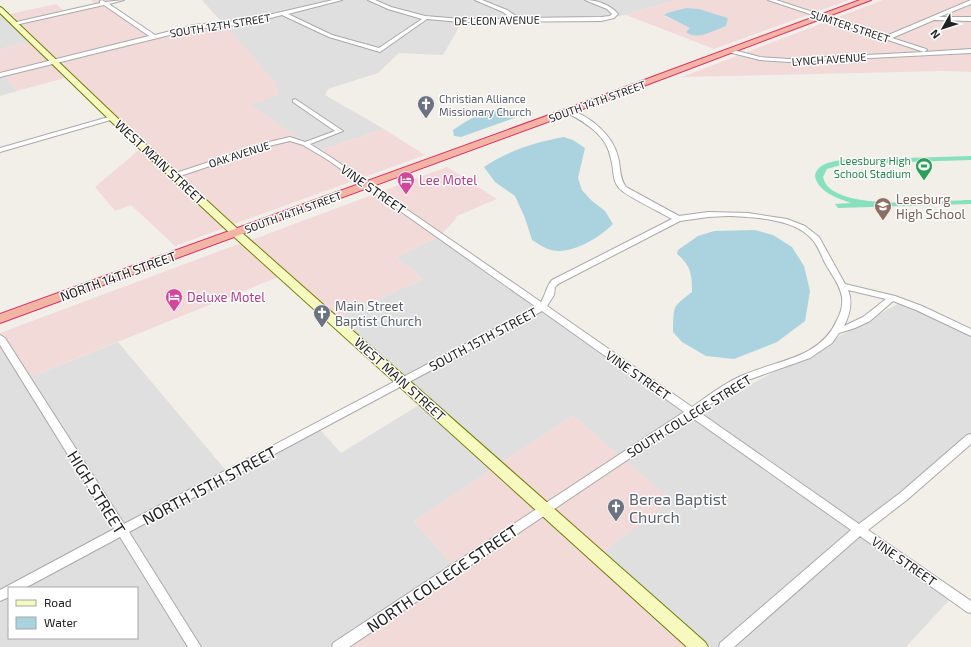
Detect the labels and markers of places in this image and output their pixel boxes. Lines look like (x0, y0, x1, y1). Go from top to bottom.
place label: Christian Alliance Missionary Church (439, 92, 531, 118)
church icon: Christian Alliance Missionary Church (416, 94, 436, 119)
place label: Leesburg High School Stadium (834, 154, 911, 180)
sports icon: Leesburg High School Stadium (914, 156, 934, 181)
hotel icon: Lee Motel (396, 170, 416, 195)
place label: Lee Motel (419, 172, 477, 188)
place label: Leesburg High School (896, 191, 966, 222)
school or university icon: Leesburg High School (873, 196, 893, 221)
hotel icon: Deluxe Motel (164, 287, 184, 312)
place label: Deluxe Motel (187, 289, 265, 305)
place label: Main Street Baptist Church (335, 298, 422, 329)
church icon: Main Street Baptist Church (312, 303, 332, 328)
place label: Berea Baptist Church (629, 489, 727, 526)
church icon: Berea Baptist Church (606, 497, 626, 522)

